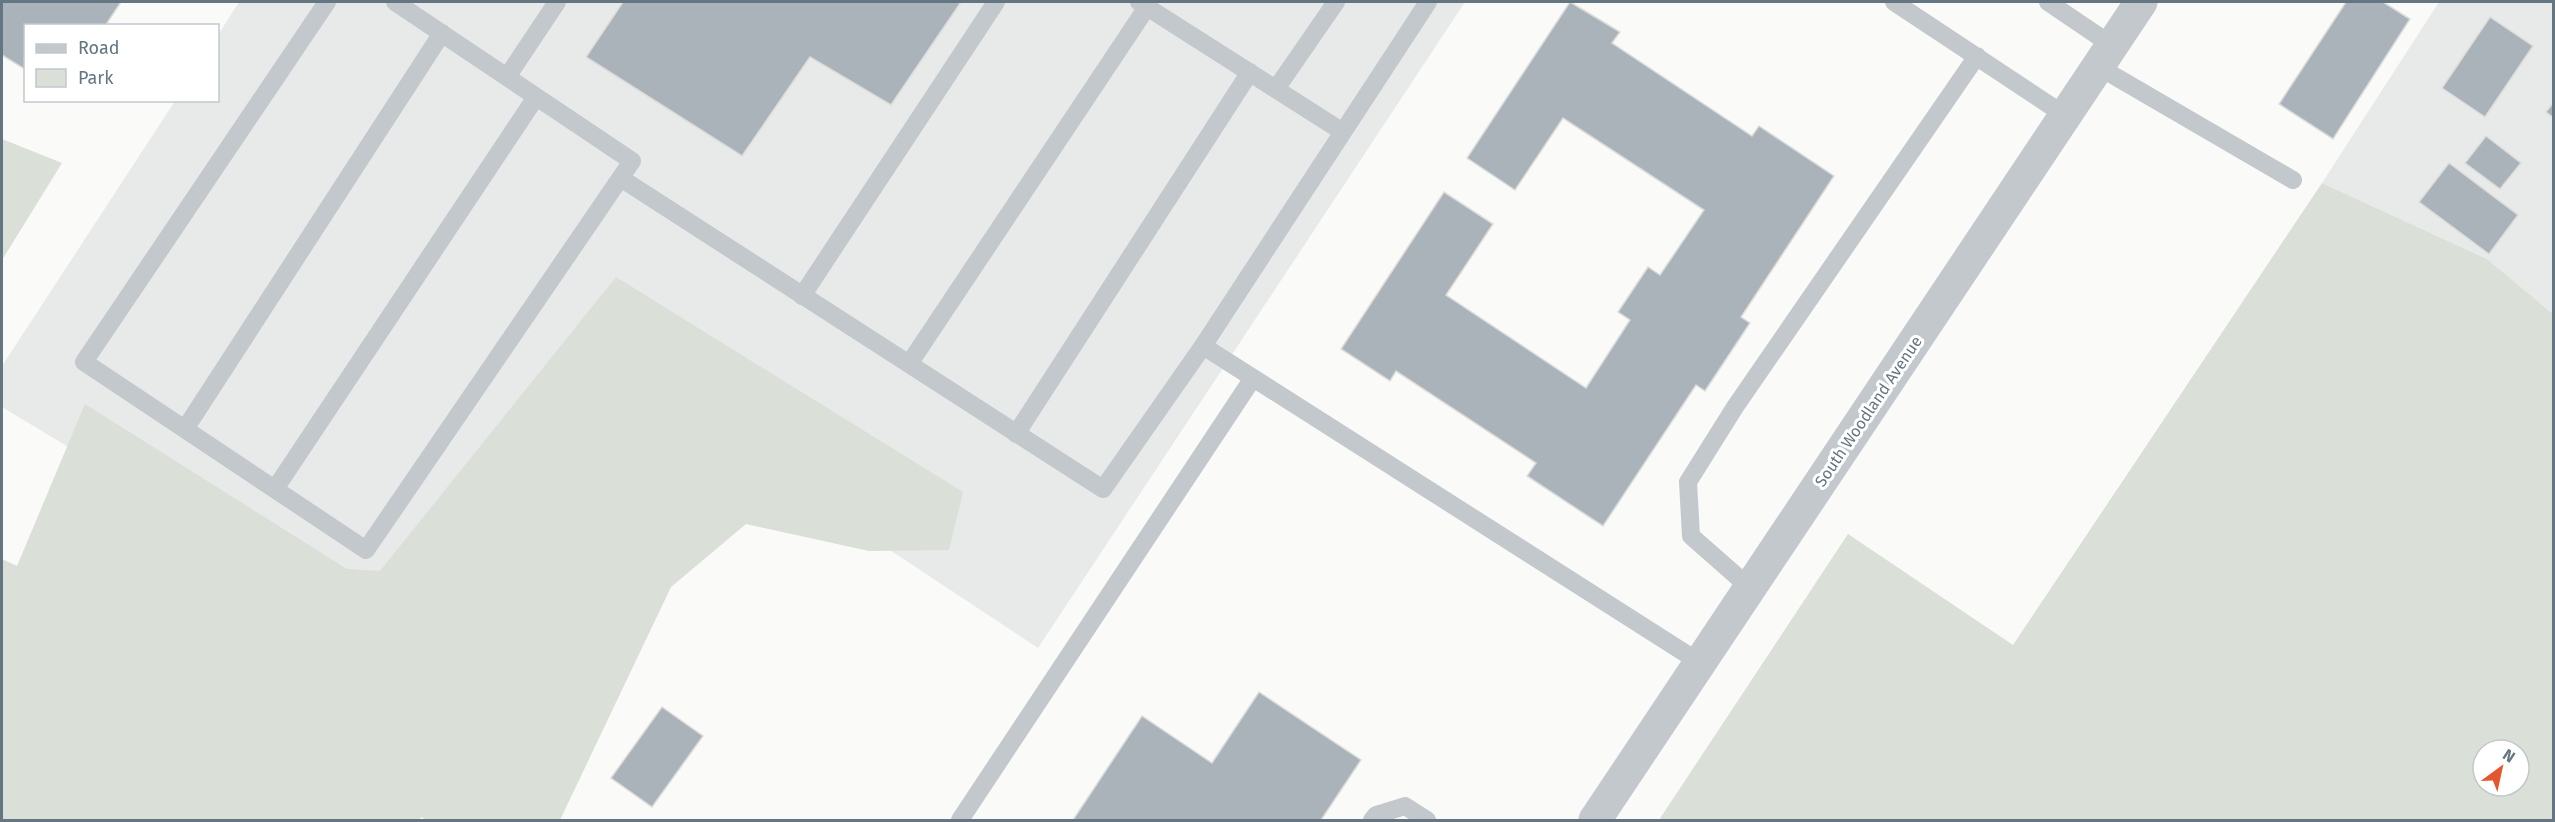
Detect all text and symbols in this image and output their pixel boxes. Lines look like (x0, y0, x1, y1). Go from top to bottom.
legend (24, 24, 219, 102)
text: Road (78, 37, 120, 59)
text: Park (78, 67, 114, 89)
street label: South Woodland Avenue (1811, 332, 1926, 490)
north arrow (2471, 738, 2531, 798)
text: N (2499, 745, 2519, 767)

